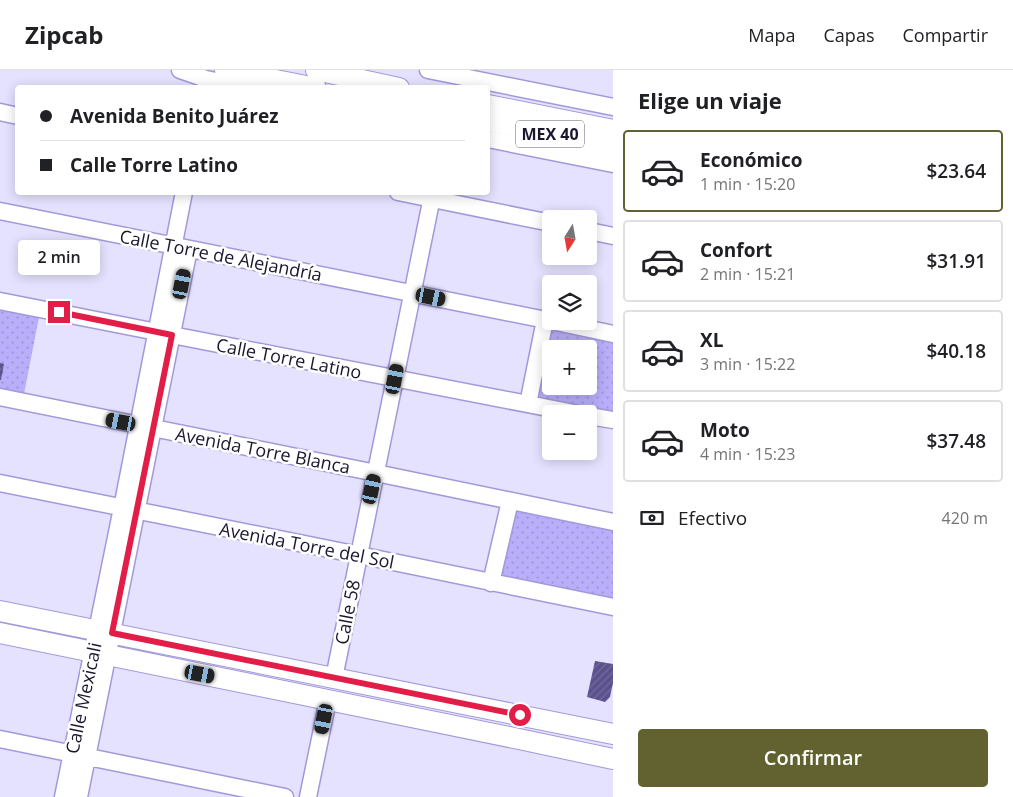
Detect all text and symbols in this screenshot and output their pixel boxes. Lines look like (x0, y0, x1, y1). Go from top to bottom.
text: Zipcab (25, 18, 103, 51)
text: Mapa (748, 23, 796, 47)
text: Capas (824, 23, 874, 47)
text: Compartir (902, 23, 988, 47)
text: Elige un viaje (638, 85, 782, 115)
text: Avenida Benito Juárez (70, 103, 278, 129)
road number: MEX 40 (516, 121, 584, 148)
text: Económico (700, 147, 802, 173)
icon: car (640, 149, 685, 194)
text: Calle Torre Latino (70, 152, 238, 178)
text: $23.64 (926, 158, 986, 184)
text: 1 min · 15:20 (700, 173, 795, 195)
north arrow (542, 210, 598, 265)
map controls (542, 210, 597, 460)
street label: Calle Torre de Alejandría (118, 224, 324, 286)
text: Confort (700, 237, 772, 263)
icon: car (640, 239, 685, 284)
callout: 2 min (18, 240, 100, 274)
text: 2 min (37, 246, 81, 268)
text: $31.91 (926, 248, 986, 274)
text: 2 min · 15:21 (700, 263, 795, 285)
car (171, 268, 192, 300)
button: layers (542, 275, 597, 330)
car (414, 287, 447, 307)
route end (48, 301, 70, 323)
text: XL (700, 327, 723, 353)
icon: car (640, 329, 685, 374)
street label: Calle Torre Latino (214, 332, 364, 384)
text: $40.18 (926, 338, 986, 364)
button: + (542, 340, 597, 395)
text: 3 min · 15:22 (700, 353, 795, 375)
car (384, 363, 405, 395)
button: − (542, 405, 597, 460)
car (104, 412, 137, 432)
text: Moto (700, 417, 750, 443)
icon: car (640, 419, 685, 464)
street label: Avenida Torre Blanca (173, 421, 353, 479)
text: $37.48 (926, 428, 986, 454)
text: 4 min · 15:23 (700, 443, 795, 465)
car (361, 473, 382, 505)
icon: cash (638, 504, 666, 532)
text: Efectivo (678, 505, 747, 531)
text: 420 m (942, 507, 988, 529)
street label: Avenida Torre del Sol (218, 516, 396, 574)
street label: Calle 58 (329, 577, 365, 647)
street label: Calle Mexicali (59, 640, 107, 756)
car (183, 664, 216, 684)
car (313, 703, 334, 735)
route start (509, 704, 531, 726)
button: Confirmar (638, 729, 988, 787)

